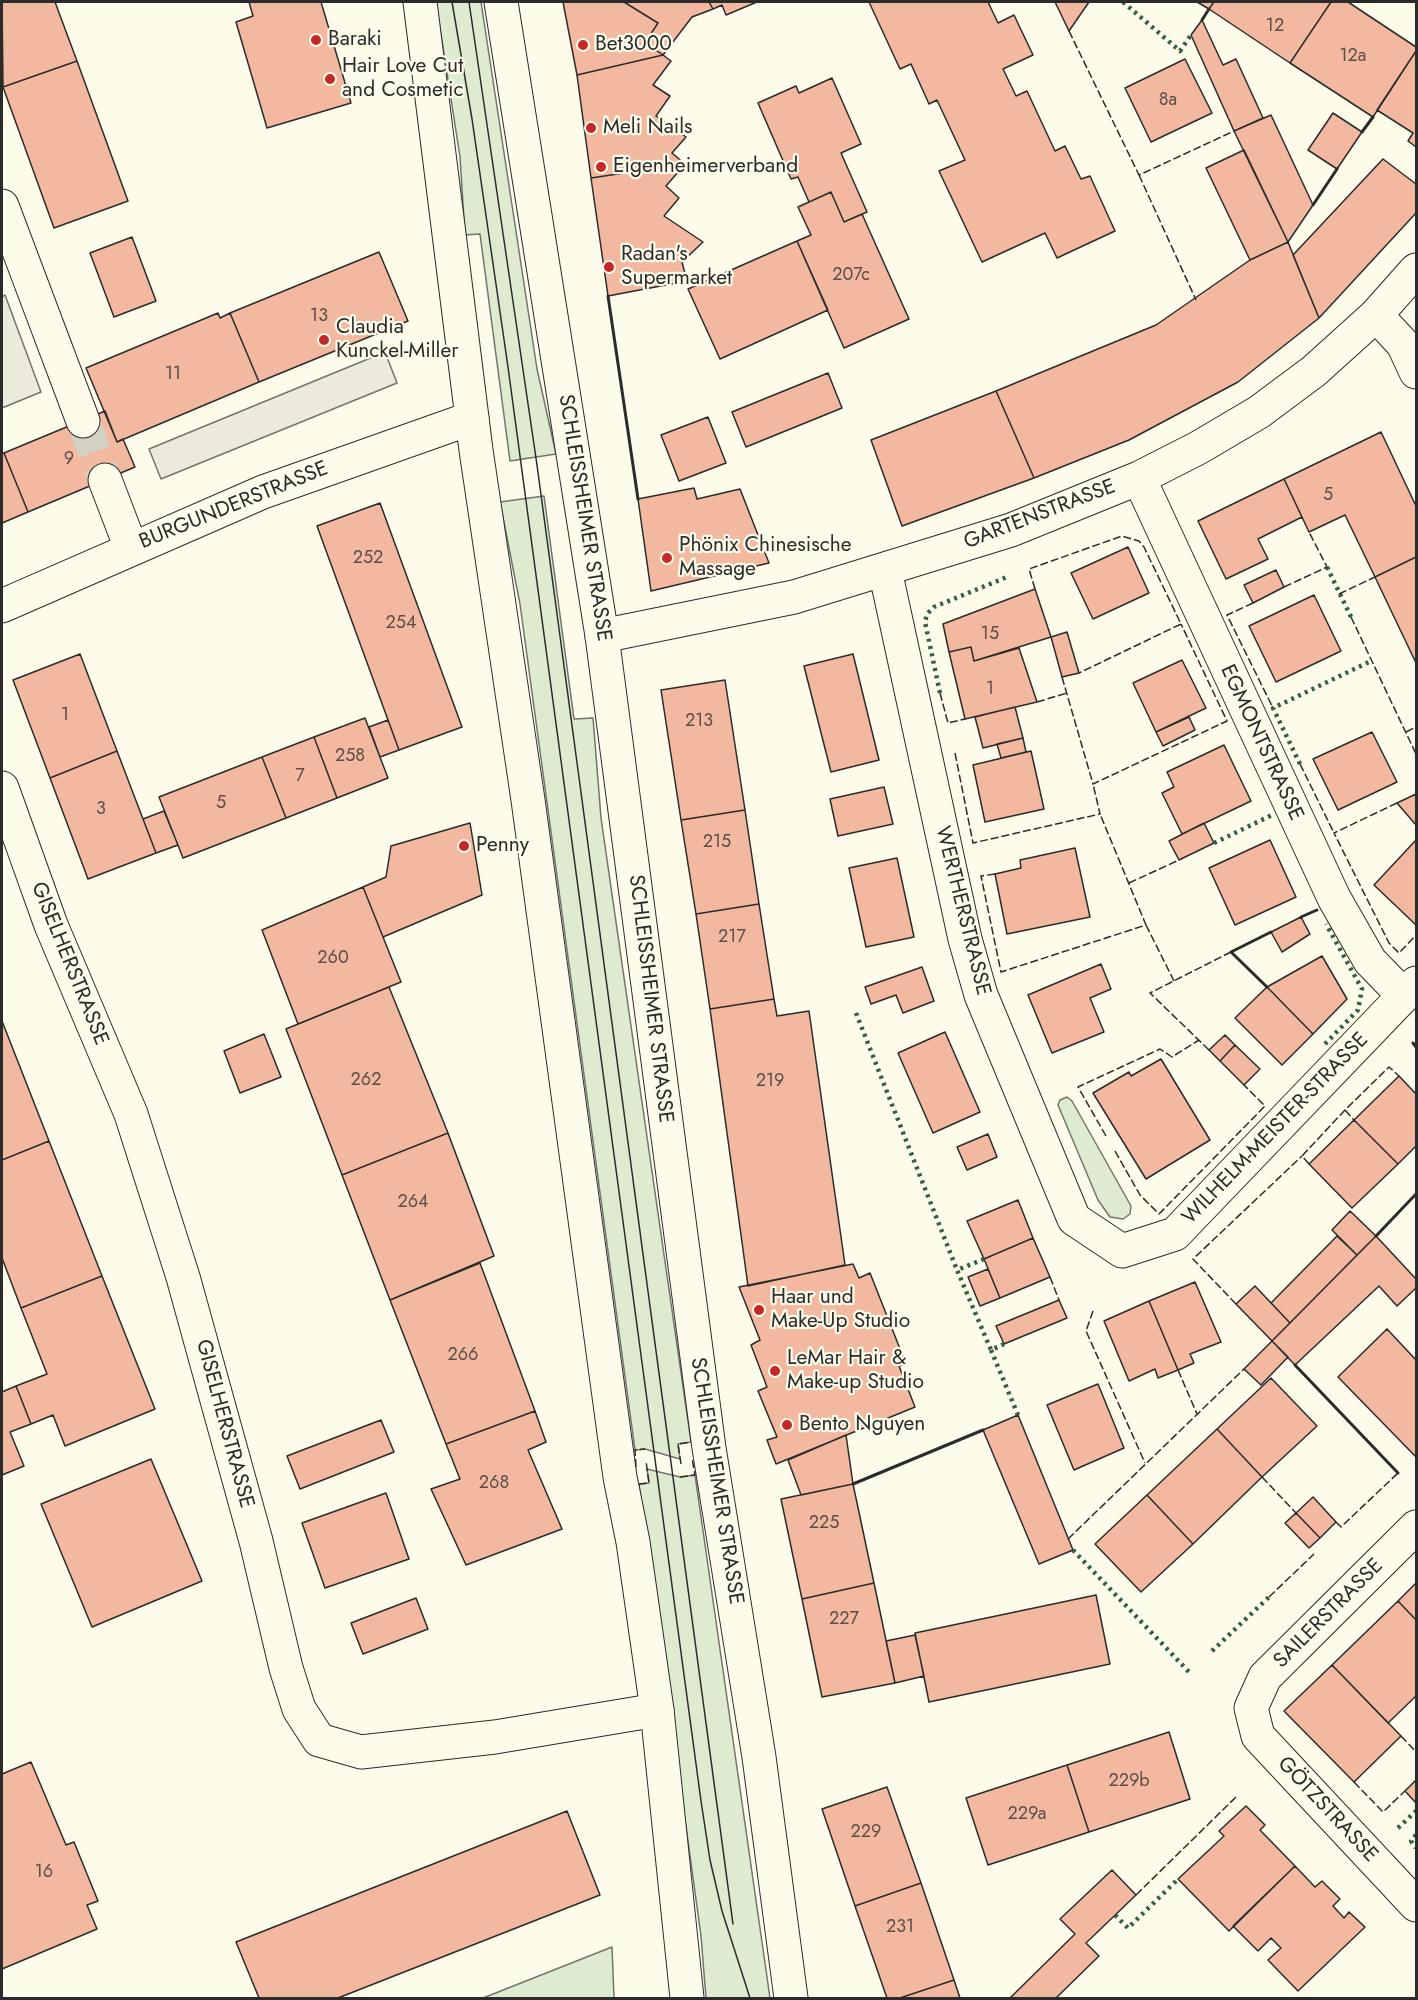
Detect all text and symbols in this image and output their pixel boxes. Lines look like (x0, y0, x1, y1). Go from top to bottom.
house number: 12 (1266, 16, 1284, 38)
place label: Baraki (328, 27, 382, 53)
place label: Bet3000 (595, 32, 672, 58)
marker: Baraki (309, 33, 323, 47)
marker: Bet3000 (576, 38, 590, 52)
house number: 12a (1340, 46, 1366, 68)
place label: Hair Love Cut and Cosmetic (342, 54, 463, 104)
marker: Hair Love Cut and Cosmetic (323, 72, 337, 86)
house number: 8a (1159, 90, 1177, 112)
place label: Meli Nails (603, 115, 693, 141)
marker: Meli Nails (584, 121, 598, 135)
place label: Eigenheimerverband (613, 154, 798, 180)
marker: Eigenheimerverband (594, 160, 608, 174)
place label: Radan's Supermarket (621, 242, 732, 292)
marker: Radan's Supermarket (602, 260, 616, 274)
house number: 207c (832, 265, 870, 287)
house number: 13 (310, 306, 328, 328)
place label: Claudia Kunckel-Miller (336, 315, 458, 365)
marker: Claudia Kunckel-Miller (317, 333, 331, 347)
house number: 11 (165, 364, 181, 386)
street label: SCHLEISSHEIMER STRASSE (552, 393, 616, 643)
house number: 9 (64, 449, 74, 471)
street label: BURGUNDERSTRASSE (136, 457, 332, 555)
street label: GARTENSTRASSE (961, 475, 1119, 555)
house number: 5 (1323, 485, 1333, 507)
place label: Phönix Chinesische Massage (679, 533, 852, 583)
house number: 252 (353, 548, 383, 570)
marker: Phönix Chinesische Massage (660, 551, 674, 565)
house number: 254 (386, 613, 416, 635)
house number: 15 (981, 624, 999, 646)
street label: EGMONTSTRASSE (1214, 661, 1308, 825)
house number: 1 (986, 679, 994, 701)
house number: 1 (61, 705, 69, 727)
house number: 213 (685, 711, 713, 733)
house number: 258 (335, 746, 365, 768)
house number: 7 (295, 766, 305, 788)
house number: 5 (216, 793, 226, 815)
house number: 3 (96, 799, 106, 821)
street label: WERTHERSTRASSE (929, 824, 995, 998)
house number: 215 (703, 832, 731, 854)
place label: Penny (476, 833, 529, 859)
marker: Penny (457, 839, 471, 853)
street label: SCHLEISSHEIMER STRASSE (622, 873, 678, 1125)
street label: GISELHERSTRASSE (25, 879, 113, 1049)
house number: 217 (718, 927, 746, 949)
house number: 260 (317, 948, 349, 970)
street label: WILHELM-MEISTER-STRASSE (1178, 1028, 1374, 1230)
house number: 262 (351, 1070, 381, 1092)
house number: 219 (756, 1071, 784, 1093)
house number: 264 (397, 1192, 429, 1214)
place label: Haar und Make-Up Studio (771, 1285, 910, 1335)
marker: Haar und Make-Up Studio (752, 1303, 766, 1317)
street label: GISELHERSTRASSE (189, 1337, 259, 1511)
house number: 266 (448, 1345, 478, 1367)
place label: LeMar Hair & Make-up Studio (787, 1346, 924, 1396)
street label: SCHLEISSHEIMER STRASSE (684, 1356, 748, 1606)
marker: LeMar Hair & Make-up Studio (768, 1364, 782, 1378)
place label: Bento Nguyen (799, 1412, 925, 1438)
marker: Bento Nguyen (780, 1418, 794, 1432)
house number: 268 (479, 1473, 509, 1495)
house number: 225 (809, 1513, 839, 1535)
street label: SAILERSTRASSE (1269, 1554, 1389, 1674)
house number: 227 (829, 1609, 859, 1631)
street label: GÖTZSTRASSE (1272, 1752, 1382, 1868)
house number: 229b (1108, 1771, 1150, 1793)
house number: 229a (1008, 1804, 1046, 1826)
house number: 229 (851, 1822, 881, 1844)
house number: 16 (35, 1862, 53, 1884)
house number: 231 (886, 1917, 914, 1939)

